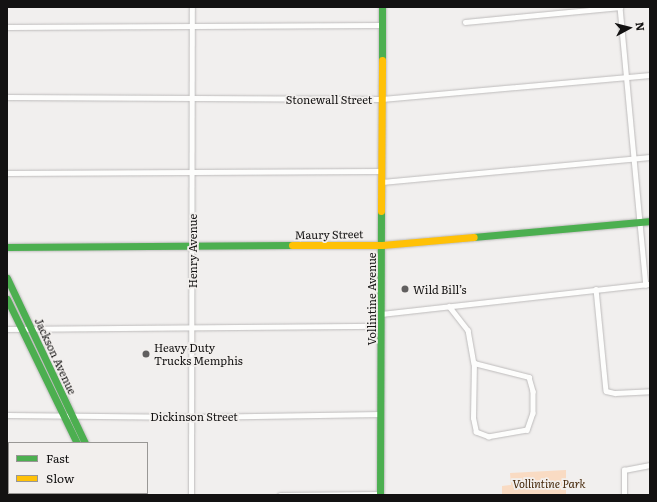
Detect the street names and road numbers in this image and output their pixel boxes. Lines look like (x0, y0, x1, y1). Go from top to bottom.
street label: Stonewall Street (286, 92, 372, 106)
street label: Henry Avenue (185, 214, 199, 288)
street label: Maury Street (295, 227, 363, 241)
street label: Vollintine Avenue (364, 252, 378, 346)
street label: Jackson Avenue (32, 316, 80, 396)
street label: Dickinson Street (150, 409, 238, 423)

